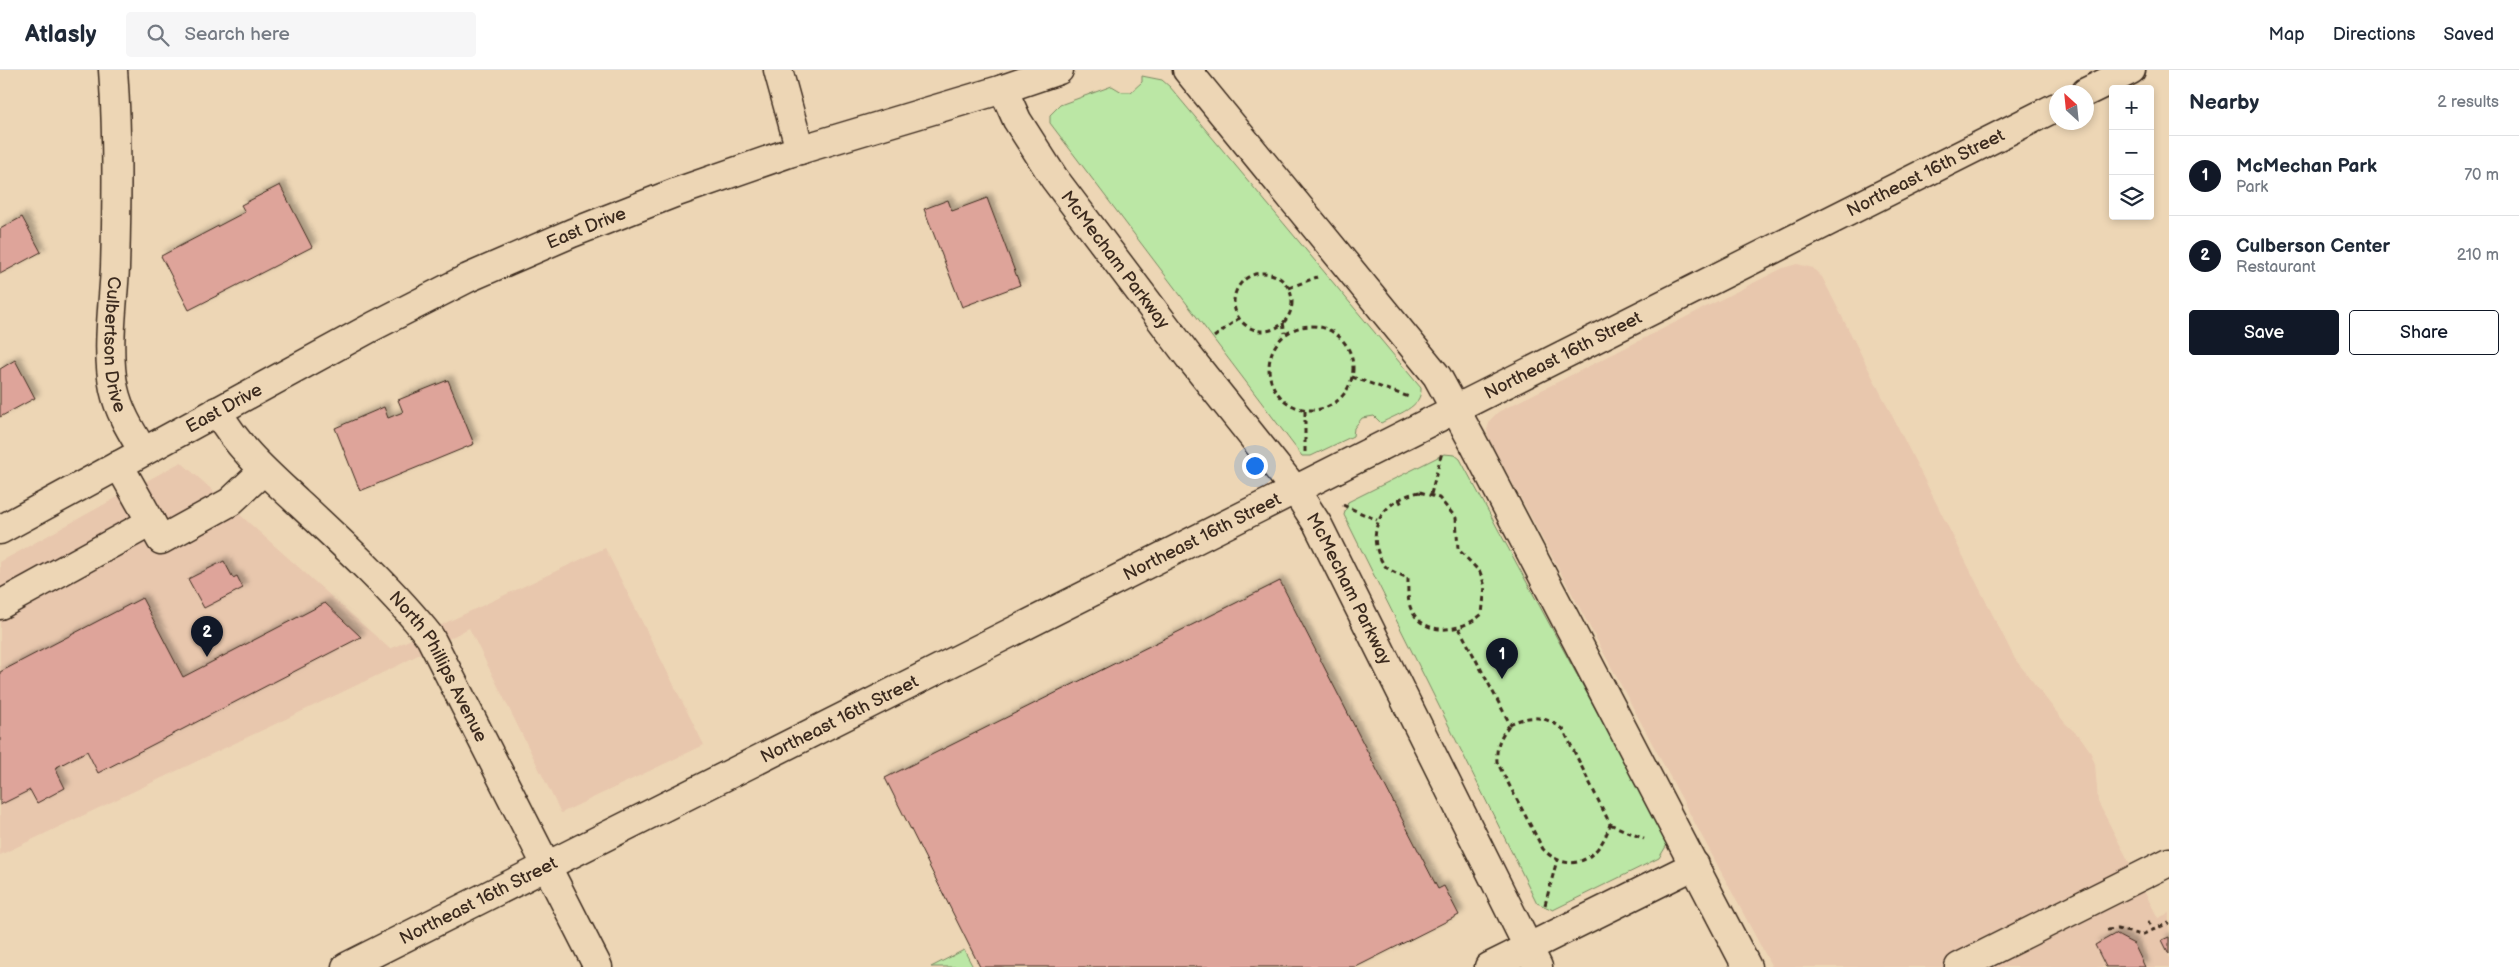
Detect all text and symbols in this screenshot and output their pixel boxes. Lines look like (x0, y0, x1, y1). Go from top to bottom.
search box (126, 12, 476, 57)
text: Atlasly (25, 20, 96, 49)
icon: search (144, 21, 172, 49)
text: Search here (184, 23, 290, 46)
text: Map (2269, 24, 2305, 45)
text: Directions (2333, 24, 2415, 45)
text: Saved (2443, 24, 2494, 45)
north arrow (2049, 85, 2094, 130)
map controls (2109, 85, 2154, 220)
button: + (2109, 85, 2154, 130)
text: Nearby (2189, 90, 2259, 115)
text: 2 results (2437, 93, 2499, 112)
street label: Northeast 16th Street (1843, 124, 2008, 221)
button: − (2109, 130, 2154, 175)
text: McMechan Park (2236, 155, 2377, 178)
text: 1 (2202, 166, 2208, 185)
text: 70 m (2464, 166, 2499, 185)
button: layers (2109, 175, 2154, 220)
text: Park (2236, 178, 2268, 197)
street label: McMecham Parkway (1056, 187, 1174, 334)
street label: East Drive (543, 203, 629, 254)
text: Culberson Center (2236, 235, 2390, 258)
text: 2 (2200, 246, 2210, 265)
text: 210 m (2457, 246, 2499, 265)
text: Restaurant (2236, 258, 2316, 277)
street label: Culbertson Drive (99, 276, 131, 416)
street label: Northeast 16th Street (1481, 307, 1646, 404)
button: Save (2189, 310, 2339, 355)
button: Share (2349, 310, 2499, 355)
street label: East Drive (182, 379, 266, 438)
your location (1242, 453, 1268, 479)
street label: Northeast 16th Street (1120, 488, 1285, 585)
street label: McMecham Parkway (1302, 509, 1396, 669)
street label: North Phillips Avenue (385, 587, 492, 746)
pin: 2 (191, 616, 223, 657)
pin: 1 (1486, 638, 1518, 679)
street label: Northeast 16th Street (757, 671, 922, 768)
street label: Northeast 16th Street (396, 852, 561, 949)

